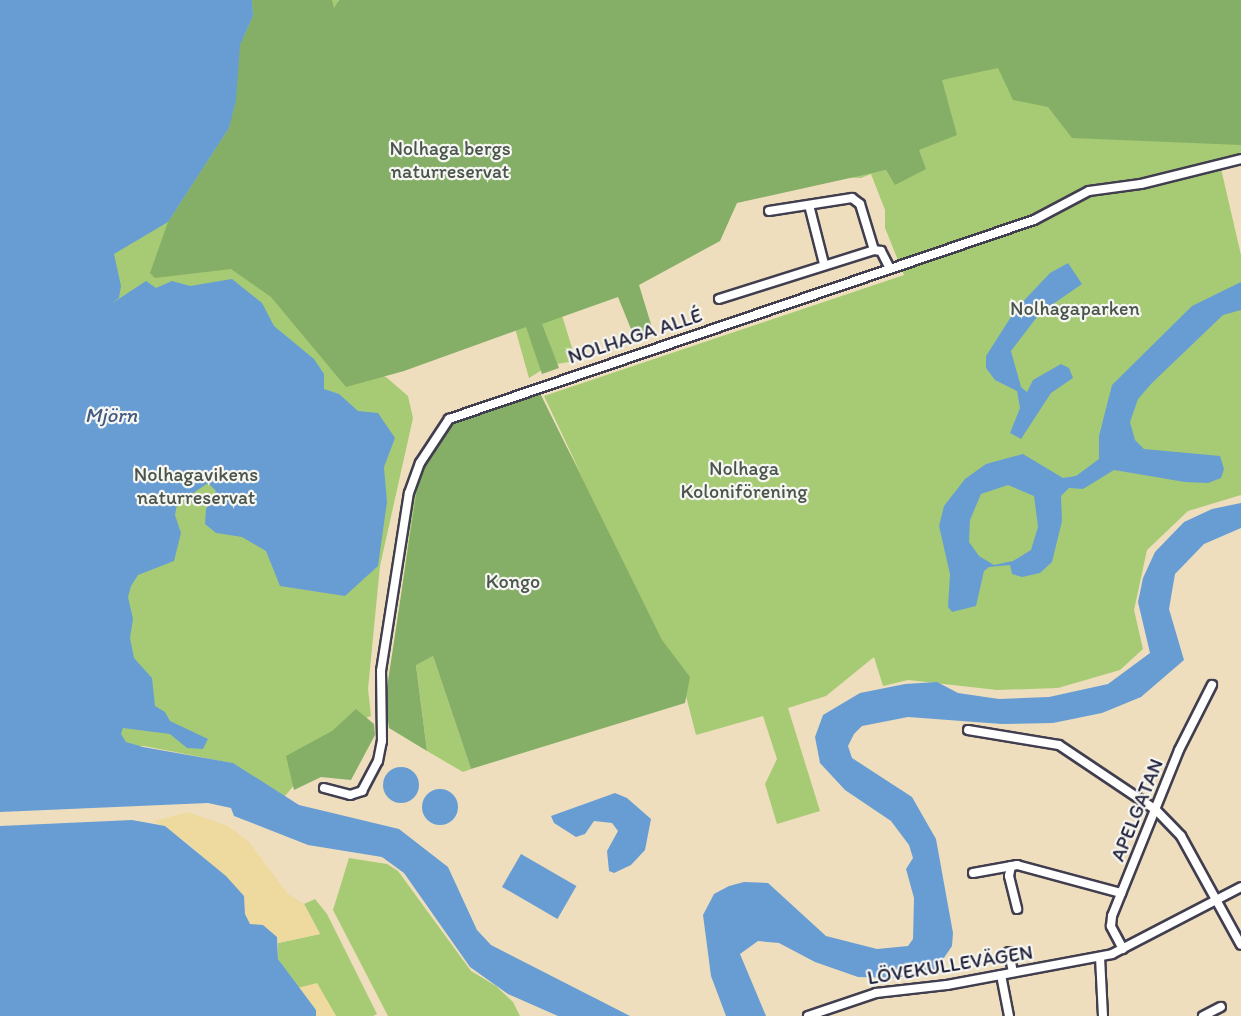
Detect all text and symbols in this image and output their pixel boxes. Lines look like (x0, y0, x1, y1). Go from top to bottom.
park label: Nolhaga bergs naturreservat (389, 136, 511, 183)
park label: Nolhagaparken (1010, 296, 1140, 320)
street label: NOLHAGA ALLÉ (565, 303, 705, 369)
water label: Mjörn (85, 402, 137, 428)
park label: Nolhaga Koloniförening (680, 457, 808, 504)
park label: Nolhagavikens naturreservat (134, 463, 258, 510)
park label: Kongo (486, 569, 540, 593)
street label: APELGATAN (1106, 755, 1168, 865)
street label: LÖVEKULLEVÄGEN (866, 940, 1034, 990)

